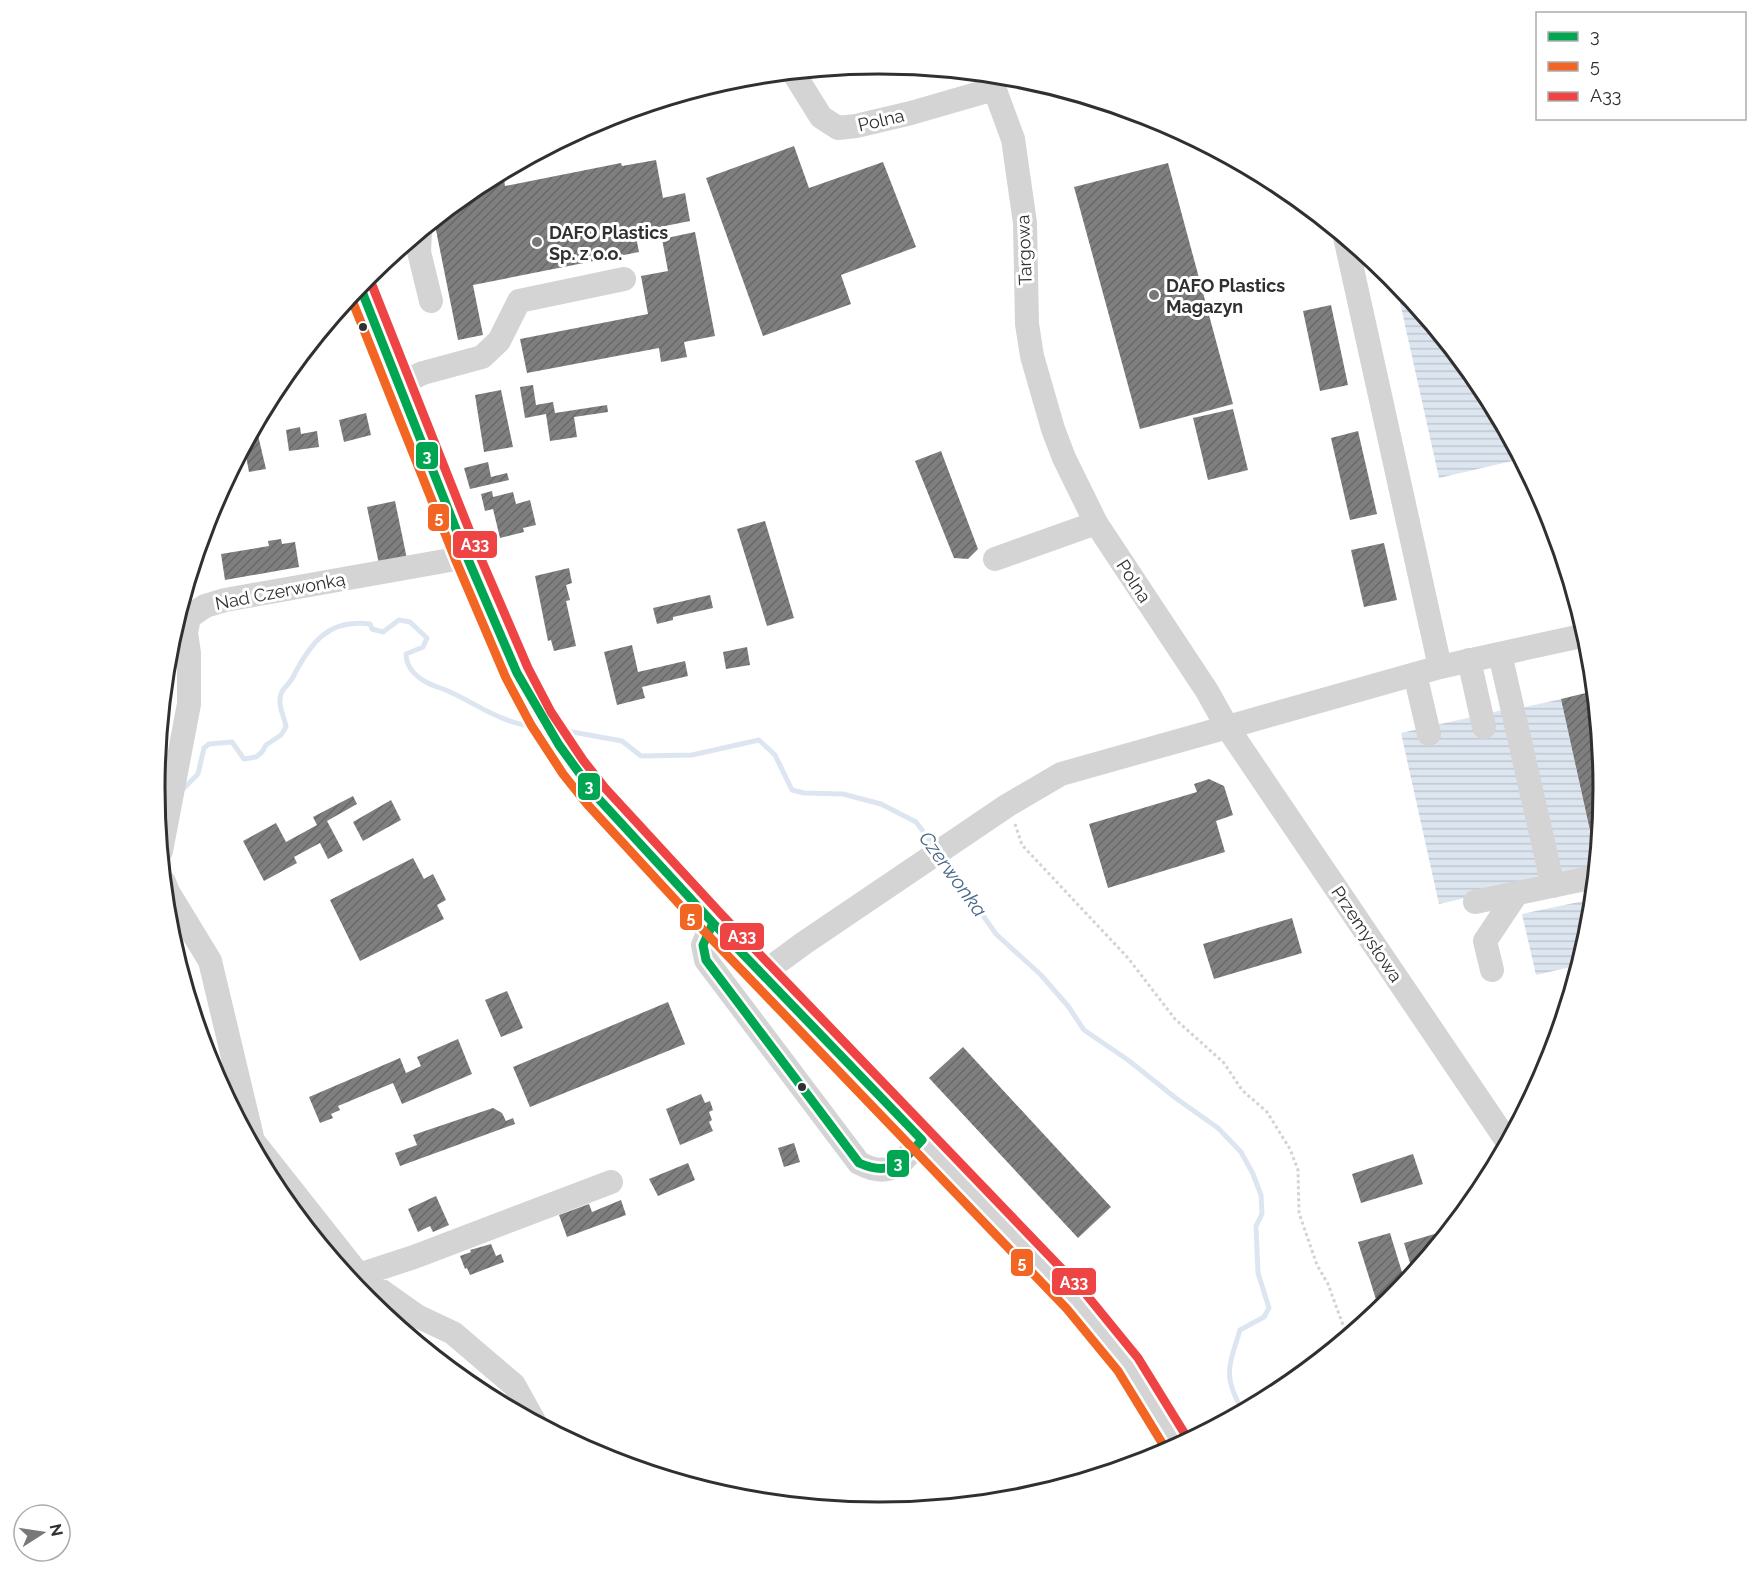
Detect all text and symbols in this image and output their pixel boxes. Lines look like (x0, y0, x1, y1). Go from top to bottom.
legend (1536, 12, 1746, 120)
text: 3 (1590, 25, 1600, 46)
text: 5 (1590, 55, 1600, 76)
text: A33 (1590, 85, 1621, 106)
street label: Polna (856, 104, 906, 136)
street label: Targowa (1012, 214, 1036, 286)
place label: DAFO Plastics Sp. z o.o. (549, 222, 668, 264)
marker: DAFO Plastics Sp. z o.o. (530, 235, 544, 249)
place label: DAFO Plastics Magazyn (1166, 275, 1285, 317)
marker: DAFO Plastics Magazyn (1147, 288, 1161, 302)
unlabelled marker (357, 321, 369, 333)
line badge: 3 (415, 441, 439, 470)
text: 3 (423, 447, 432, 466)
line badge: 5 (427, 503, 450, 532)
text: 5 (435, 508, 444, 527)
line badge: A33 (452, 530, 498, 559)
text: A33 (461, 535, 489, 554)
street label: Polna (1112, 556, 1156, 606)
street label: Nad Czerwonką (213, 568, 347, 614)
line badge: 3 (577, 772, 601, 801)
text: 3 (585, 777, 594, 796)
water label: Czerwonka (914, 827, 992, 922)
street label: Przemysłowa (1327, 882, 1407, 986)
line badge: 5 (679, 903, 703, 931)
text: 5 (687, 908, 696, 927)
line badge: A33 (719, 922, 765, 951)
text: A33 (728, 927, 756, 946)
unlabelled marker (796, 1081, 808, 1093)
line badge: 3 (886, 1149, 910, 1178)
text: 3 (894, 1154, 903, 1173)
line badge: 5 (1010, 1248, 1034, 1277)
text: 5 (1018, 1253, 1027, 1272)
line badge: A33 (1051, 1267, 1097, 1296)
text: A33 (1060, 1273, 1088, 1292)
north arrow (12, 1503, 72, 1563)
text: N (46, 1522, 67, 1538)

